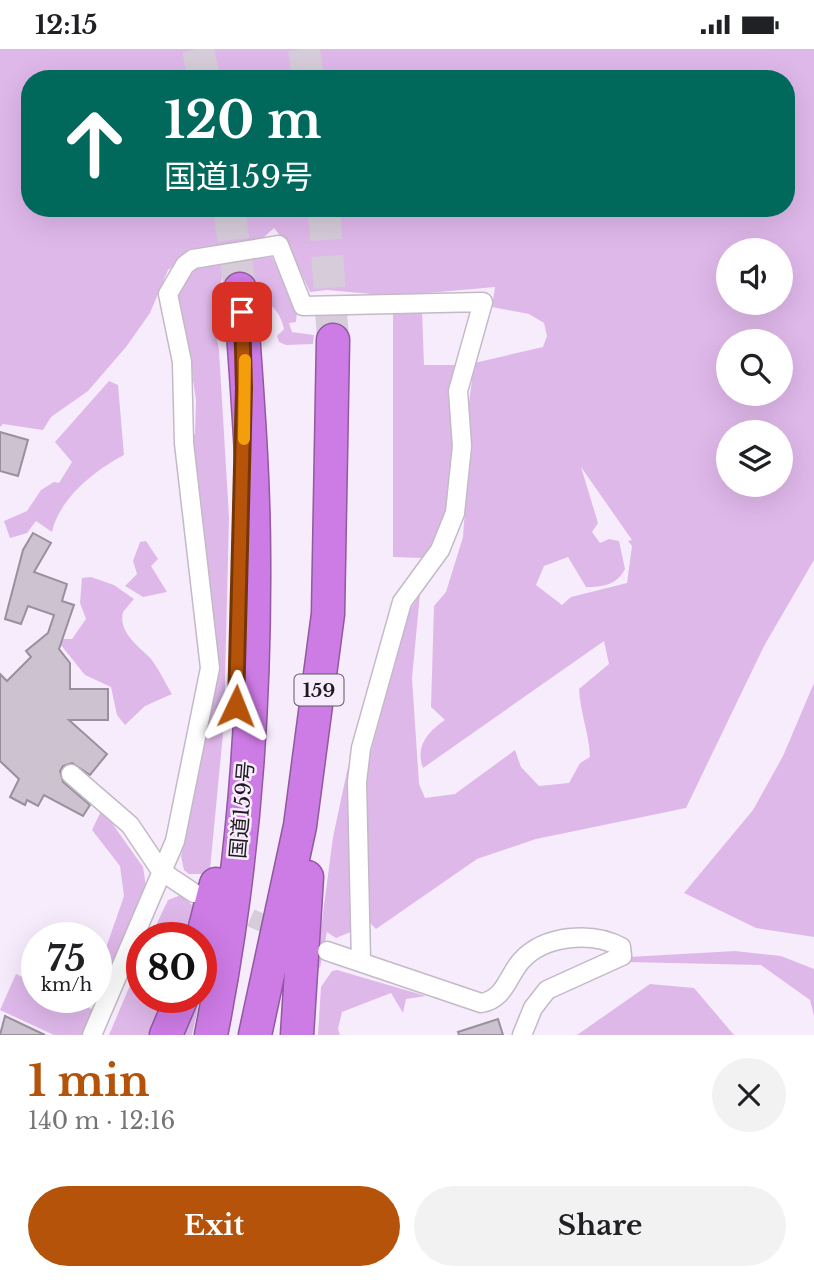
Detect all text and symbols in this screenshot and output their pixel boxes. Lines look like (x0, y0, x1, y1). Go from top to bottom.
text: 12:15 (35, 9, 97, 41)
text: 120 m (164, 90, 322, 151)
icon: ahead (49, 98, 140, 189)
text: 国道159号 (164, 157, 313, 197)
map controls (716, 238, 793, 497)
button: sound (716, 238, 793, 315)
pin (212, 282, 272, 342)
icon: arrive (223, 293, 261, 331)
button: search (716, 329, 793, 406)
button: layers (716, 420, 793, 497)
position arrow (199, 669, 273, 743)
road number: 159 (294, 675, 344, 705)
street label: 国道159号 (225, 760, 259, 860)
speed limit sign: 80 (126, 922, 217, 1013)
text: 75 (47, 937, 86, 980)
text: km/h (41, 974, 92, 996)
text: 1 min (28, 1055, 150, 1107)
button: close (712, 1058, 786, 1132)
text: 140 m · 12:16 (28, 1107, 175, 1135)
button: Exit (28, 1186, 400, 1266)
button: Share (414, 1186, 786, 1266)

